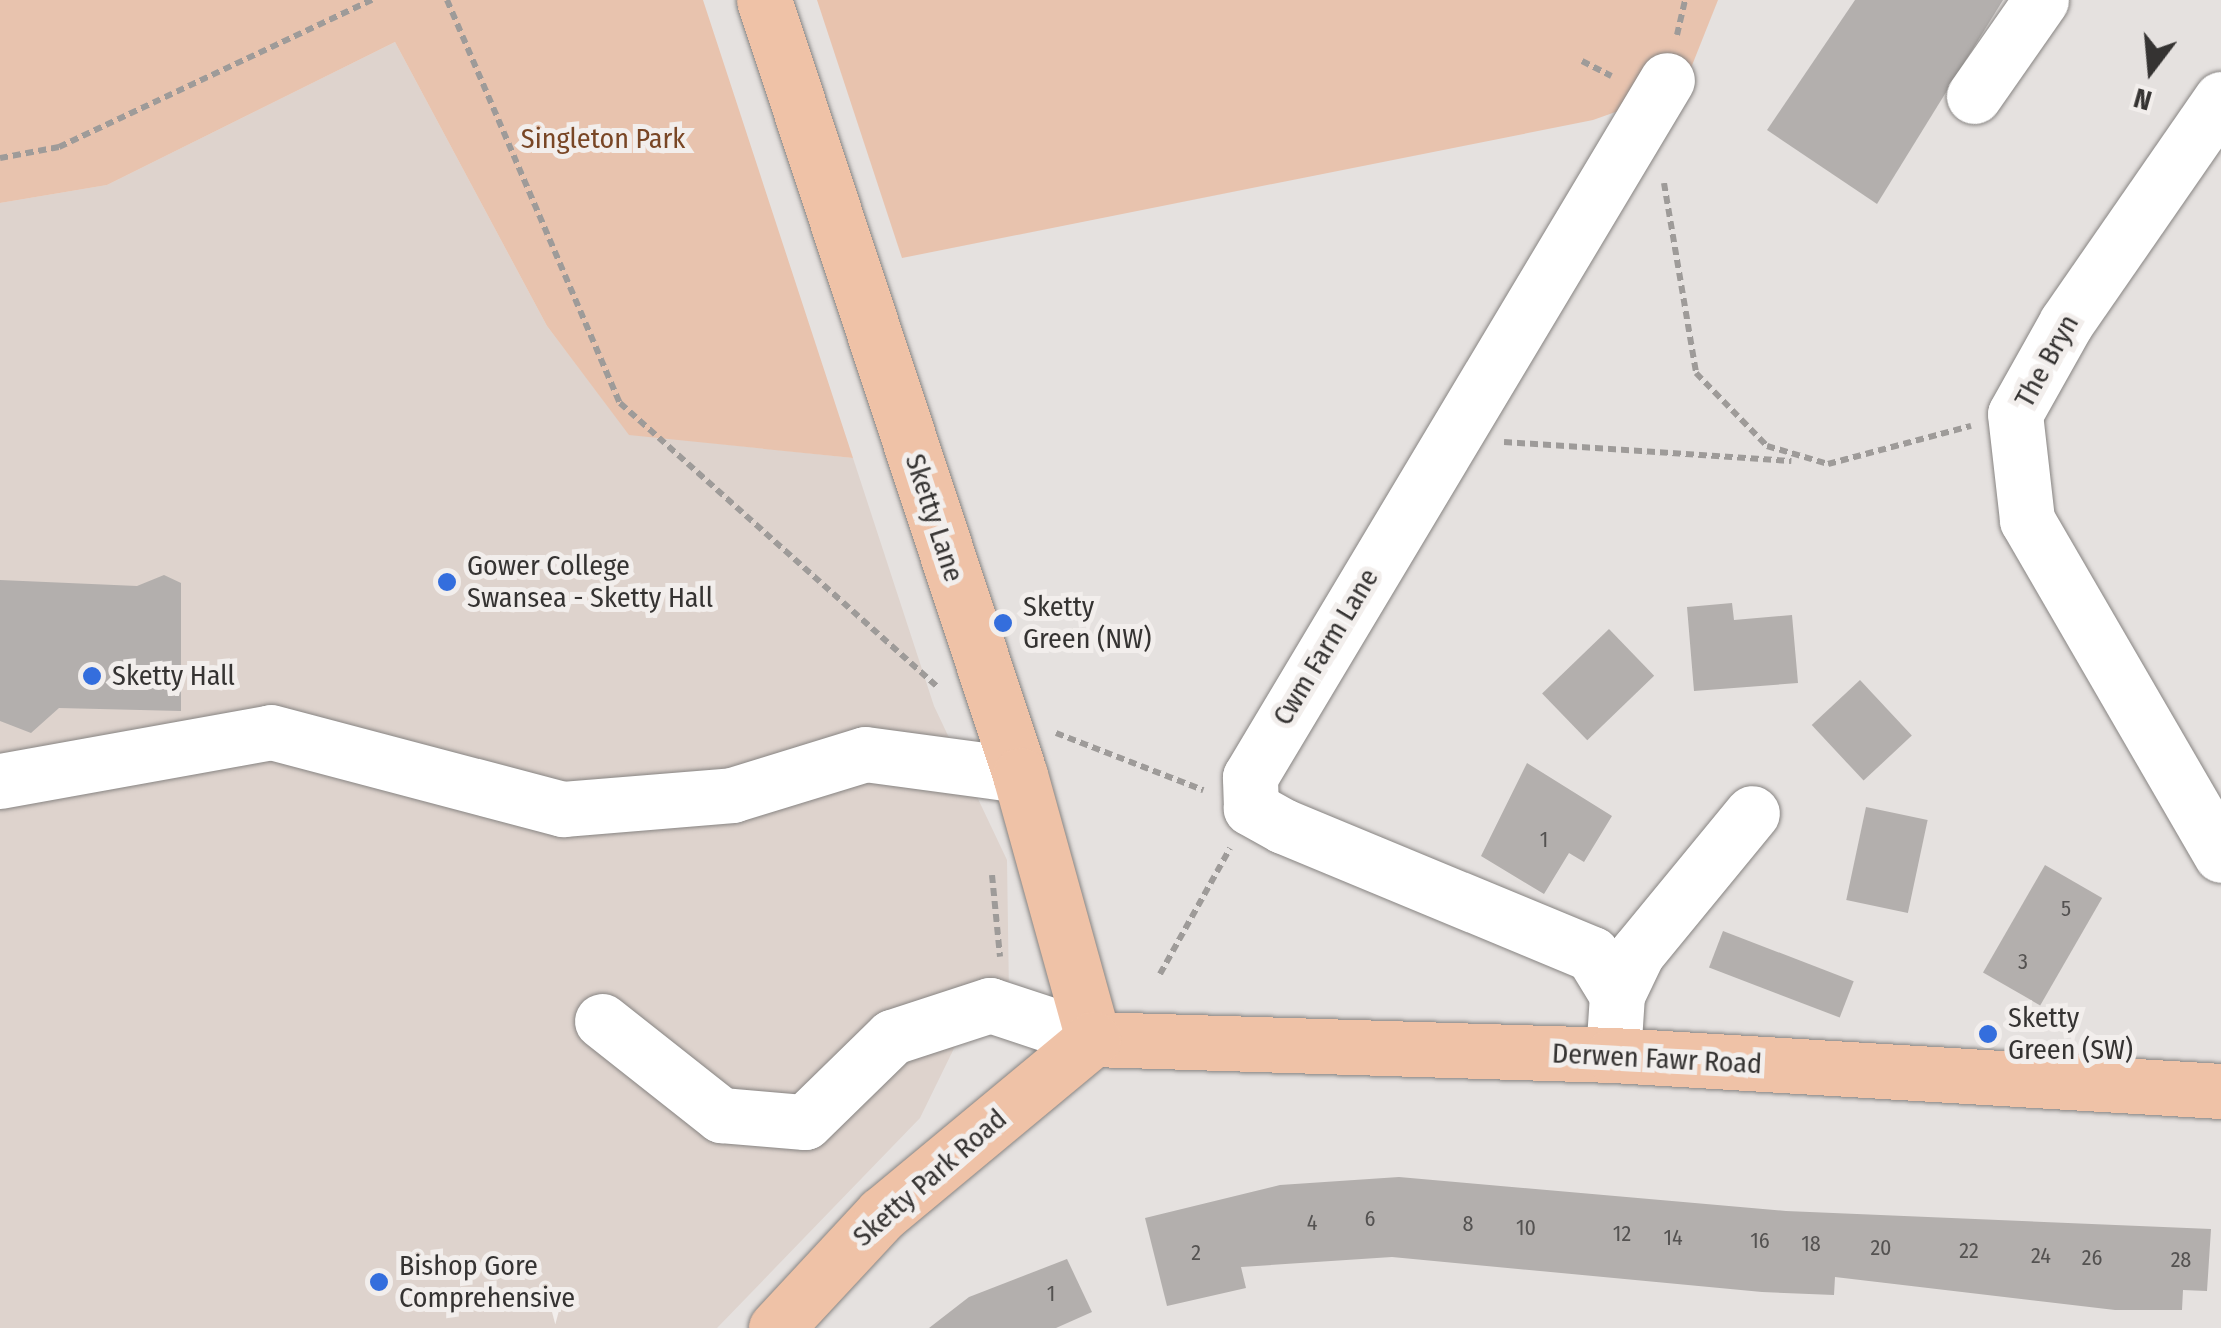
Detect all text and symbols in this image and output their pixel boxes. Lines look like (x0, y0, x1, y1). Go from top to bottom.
north arrow (2101, 20, 2201, 120)
text: N (2130, 81, 2155, 117)
park label: Singleton Park (521, 122, 685, 156)
street label: The Bryn (2008, 309, 2086, 413)
street label: Sketty Lane (898, 450, 970, 586)
place label: Gower College Swansea - Sketty Hall (467, 549, 713, 615)
street label: Cwm Farm Lane (1266, 563, 1386, 731)
marker: Gower College Swansea - Sketty Hall (436, 571, 458, 593)
place label: Sketty Green (NW) (1023, 590, 1152, 656)
marker: Sketty Green (NW) (992, 612, 1014, 634)
place label: Sketty Hall (112, 659, 235, 693)
marker: Sketty Hall (81, 665, 103, 687)
house number: 1 (1540, 827, 1548, 853)
house number: 5 (2061, 896, 2071, 922)
house number: 3 (2018, 949, 2028, 975)
place label: Sketty Green (SW) (2008, 1001, 2133, 1067)
marker: Sketty Green (SW) (1977, 1023, 1999, 1045)
street label: Derwen Fawr Road (1551, 1037, 1763, 1081)
street label: Sketty Park Road (846, 1102, 1014, 1254)
house number: 6 (1365, 1206, 1375, 1232)
house number: 4 (1307, 1210, 1317, 1236)
house number: 8 (1463, 1211, 1473, 1237)
house number: 10 (1516, 1215, 1536, 1241)
house number: 12 (1613, 1221, 1631, 1247)
house number: 14 (1663, 1225, 1683, 1251)
house number: 16 (1750, 1228, 1770, 1254)
house number: 18 (1801, 1231, 1821, 1257)
house number: 20 (1870, 1235, 1892, 1261)
house number: 22 (1959, 1238, 1979, 1264)
house number: 2 (1191, 1240, 1201, 1266)
house number: 24 (2031, 1243, 2051, 1269)
house number: 26 (2082, 1245, 2102, 1271)
house number: 28 (2171, 1247, 2191, 1273)
place label: Bishop Gore Comprehensive (399, 1249, 575, 1315)
marker: Bishop Gore Comprehensive (368, 1271, 390, 1293)
house number: 1 (1047, 1281, 1055, 1307)

